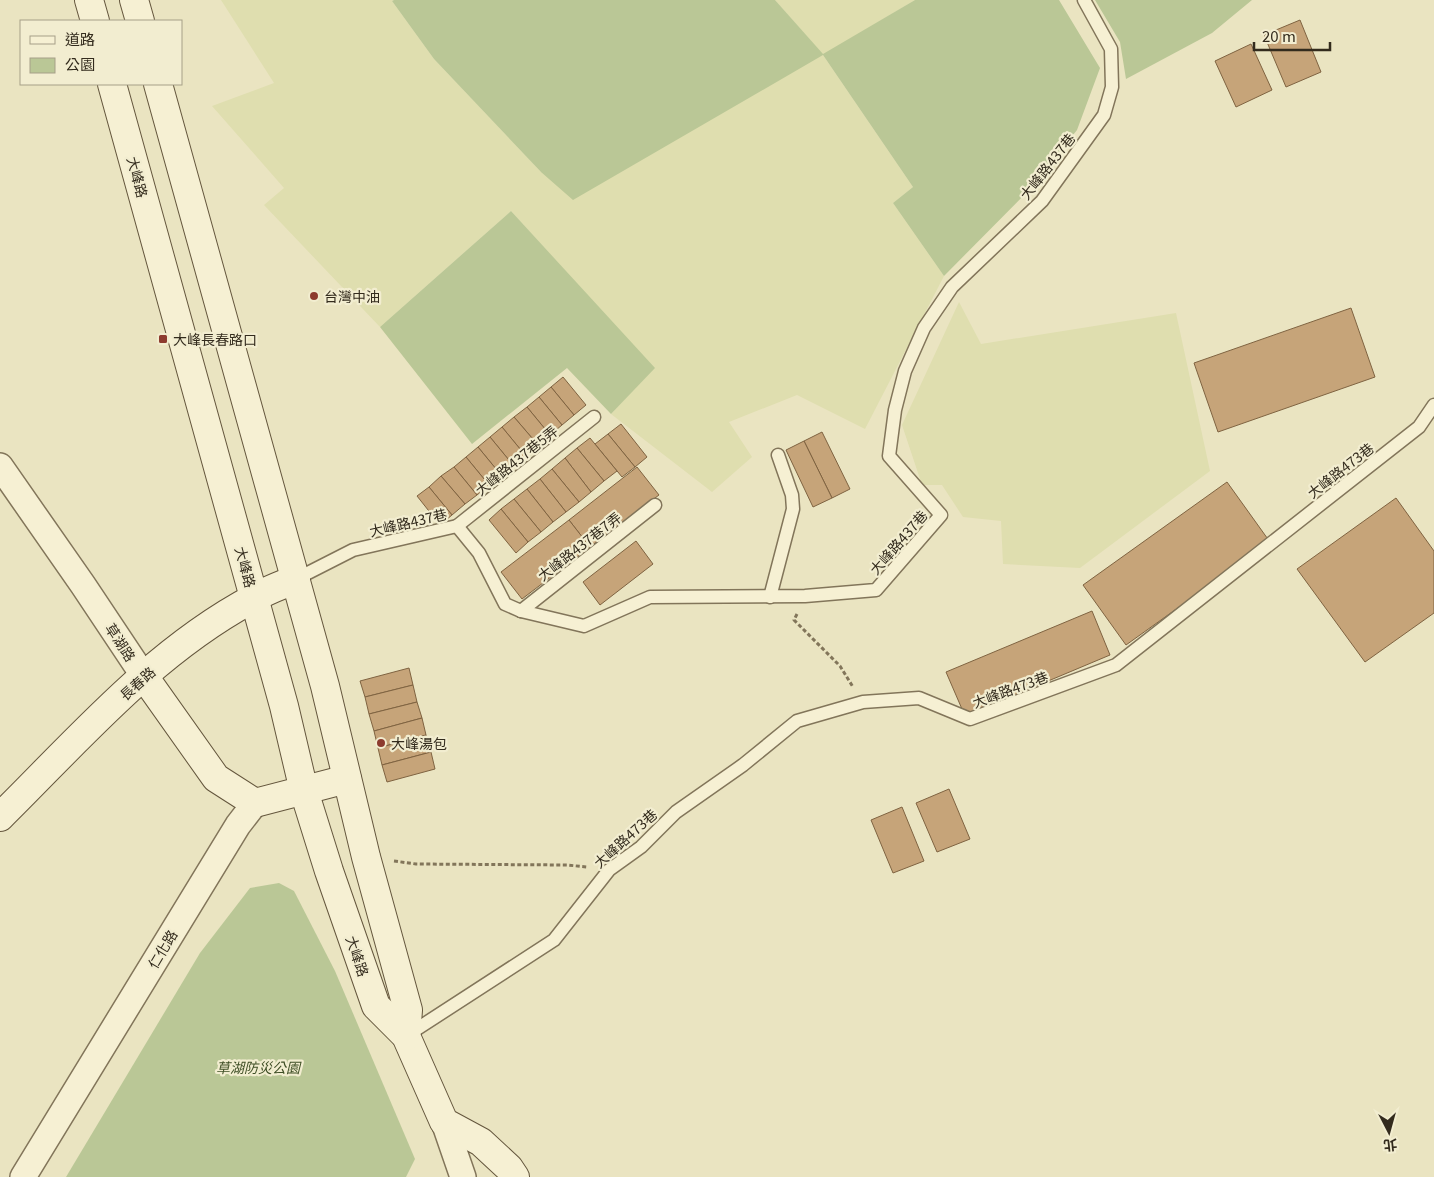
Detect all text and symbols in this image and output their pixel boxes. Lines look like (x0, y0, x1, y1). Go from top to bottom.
legend (20, 20, 182, 85)
scale bar (1254, 20, 1330, 52)
text: 20 m (1262, 25, 1296, 46)
text: 道路 (65, 28, 95, 49)
text: 公園 (65, 53, 95, 74)
street label: 大峰路437巷 (1015, 129, 1079, 203)
street label: 大峰路 (123, 154, 153, 200)
place label: 台灣中油 (324, 286, 380, 306)
marker: 台灣中油 (308, 290, 320, 302)
place label: 大峰長春路口 (173, 329, 257, 349)
marker: 大峰長春路口 (157, 333, 169, 345)
street label: 大峰路437巷5弄 (470, 420, 562, 500)
street label: 大峰路473巷 (1303, 438, 1377, 502)
street label: 大峰路437巷 (367, 503, 449, 541)
street label: 大峰路437巷 (864, 506, 932, 578)
street label: 大峰路437巷7弄 (533, 507, 625, 585)
street label: 大峰路 (231, 544, 261, 590)
street label: 草湖路 (101, 619, 141, 665)
street label: 長春路 (115, 662, 159, 704)
street label: 大峰路473巷 (969, 666, 1051, 712)
place label: 大峰湯包 (391, 733, 447, 753)
marker: 大峰湯包 (375, 737, 387, 749)
street label: 大峰路473巷 (589, 804, 661, 872)
street label: 仁化路 (143, 926, 181, 972)
street label: 大峰路 (342, 933, 374, 979)
park label: 草湖防災公園 (216, 1057, 302, 1077)
north arrow (1364, 1107, 1414, 1157)
text: 北 (1382, 1135, 1398, 1157)

